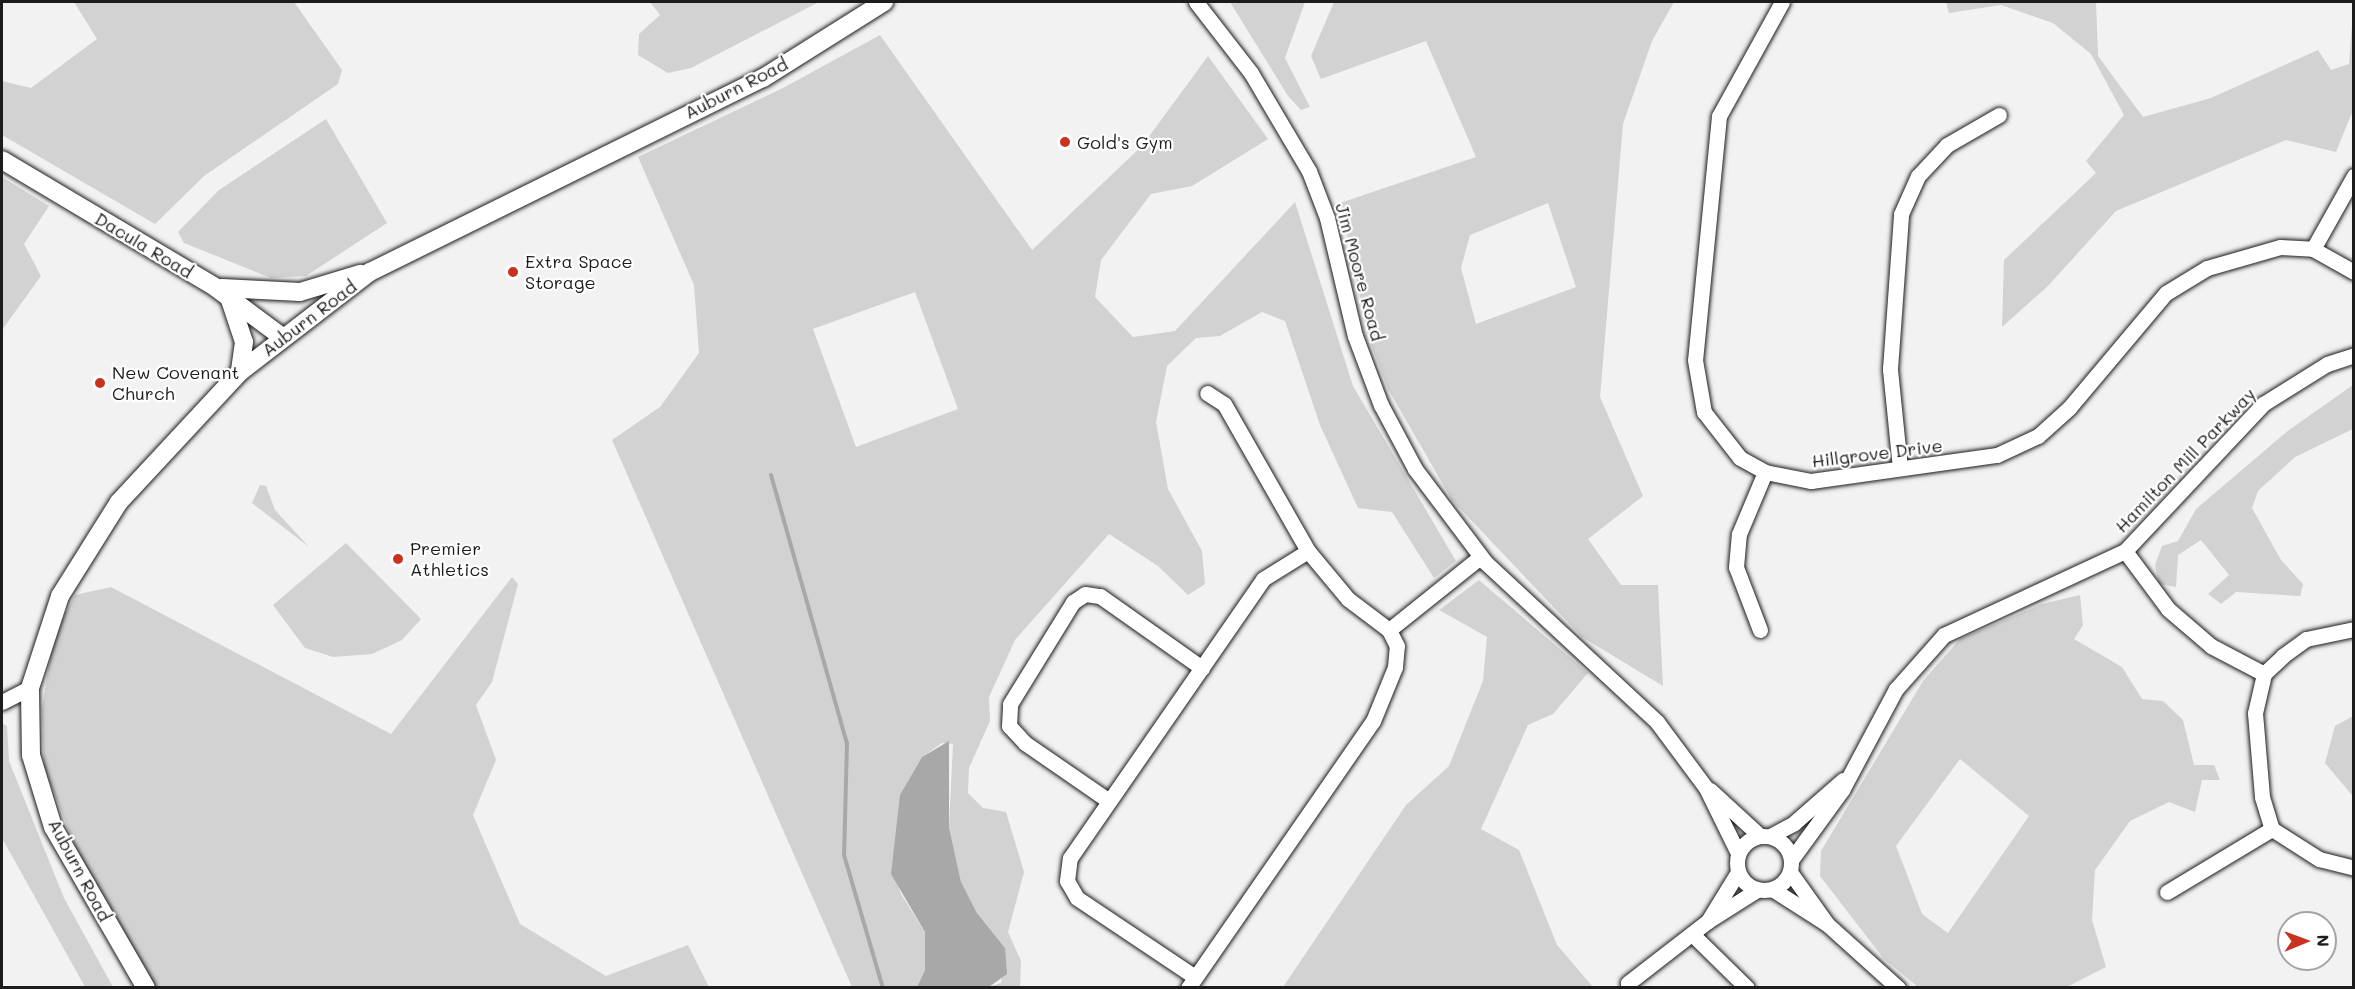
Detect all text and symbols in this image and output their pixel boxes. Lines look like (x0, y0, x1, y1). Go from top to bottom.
street label: Auburn Road (681, 53, 791, 123)
place label: Gold's Gym (1077, 131, 1173, 153)
marker: Gold's Gym (1058, 135, 1072, 149)
street label: Jim Moore Road (1331, 201, 1389, 343)
street label: Dacula Road (91, 207, 197, 283)
place label: Extra Space Storage (525, 251, 633, 294)
marker: Extra Space Storage (506, 265, 520, 279)
street label: Auburn Road (257, 275, 361, 361)
place label: New Covenant Church (112, 362, 239, 404)
marker: New Covenant Church (93, 376, 107, 390)
street label: Hamilton Mill Parkway (2110, 383, 2260, 537)
street label: Hillgrove Drive (1810, 434, 1944, 472)
place label: Premier Athletics (410, 538, 489, 580)
marker: Premier Athletics (391, 552, 405, 566)
street label: Auburn Road (44, 815, 116, 925)
north arrow (2277, 911, 2337, 971)
text: N (2313, 934, 2334, 947)

